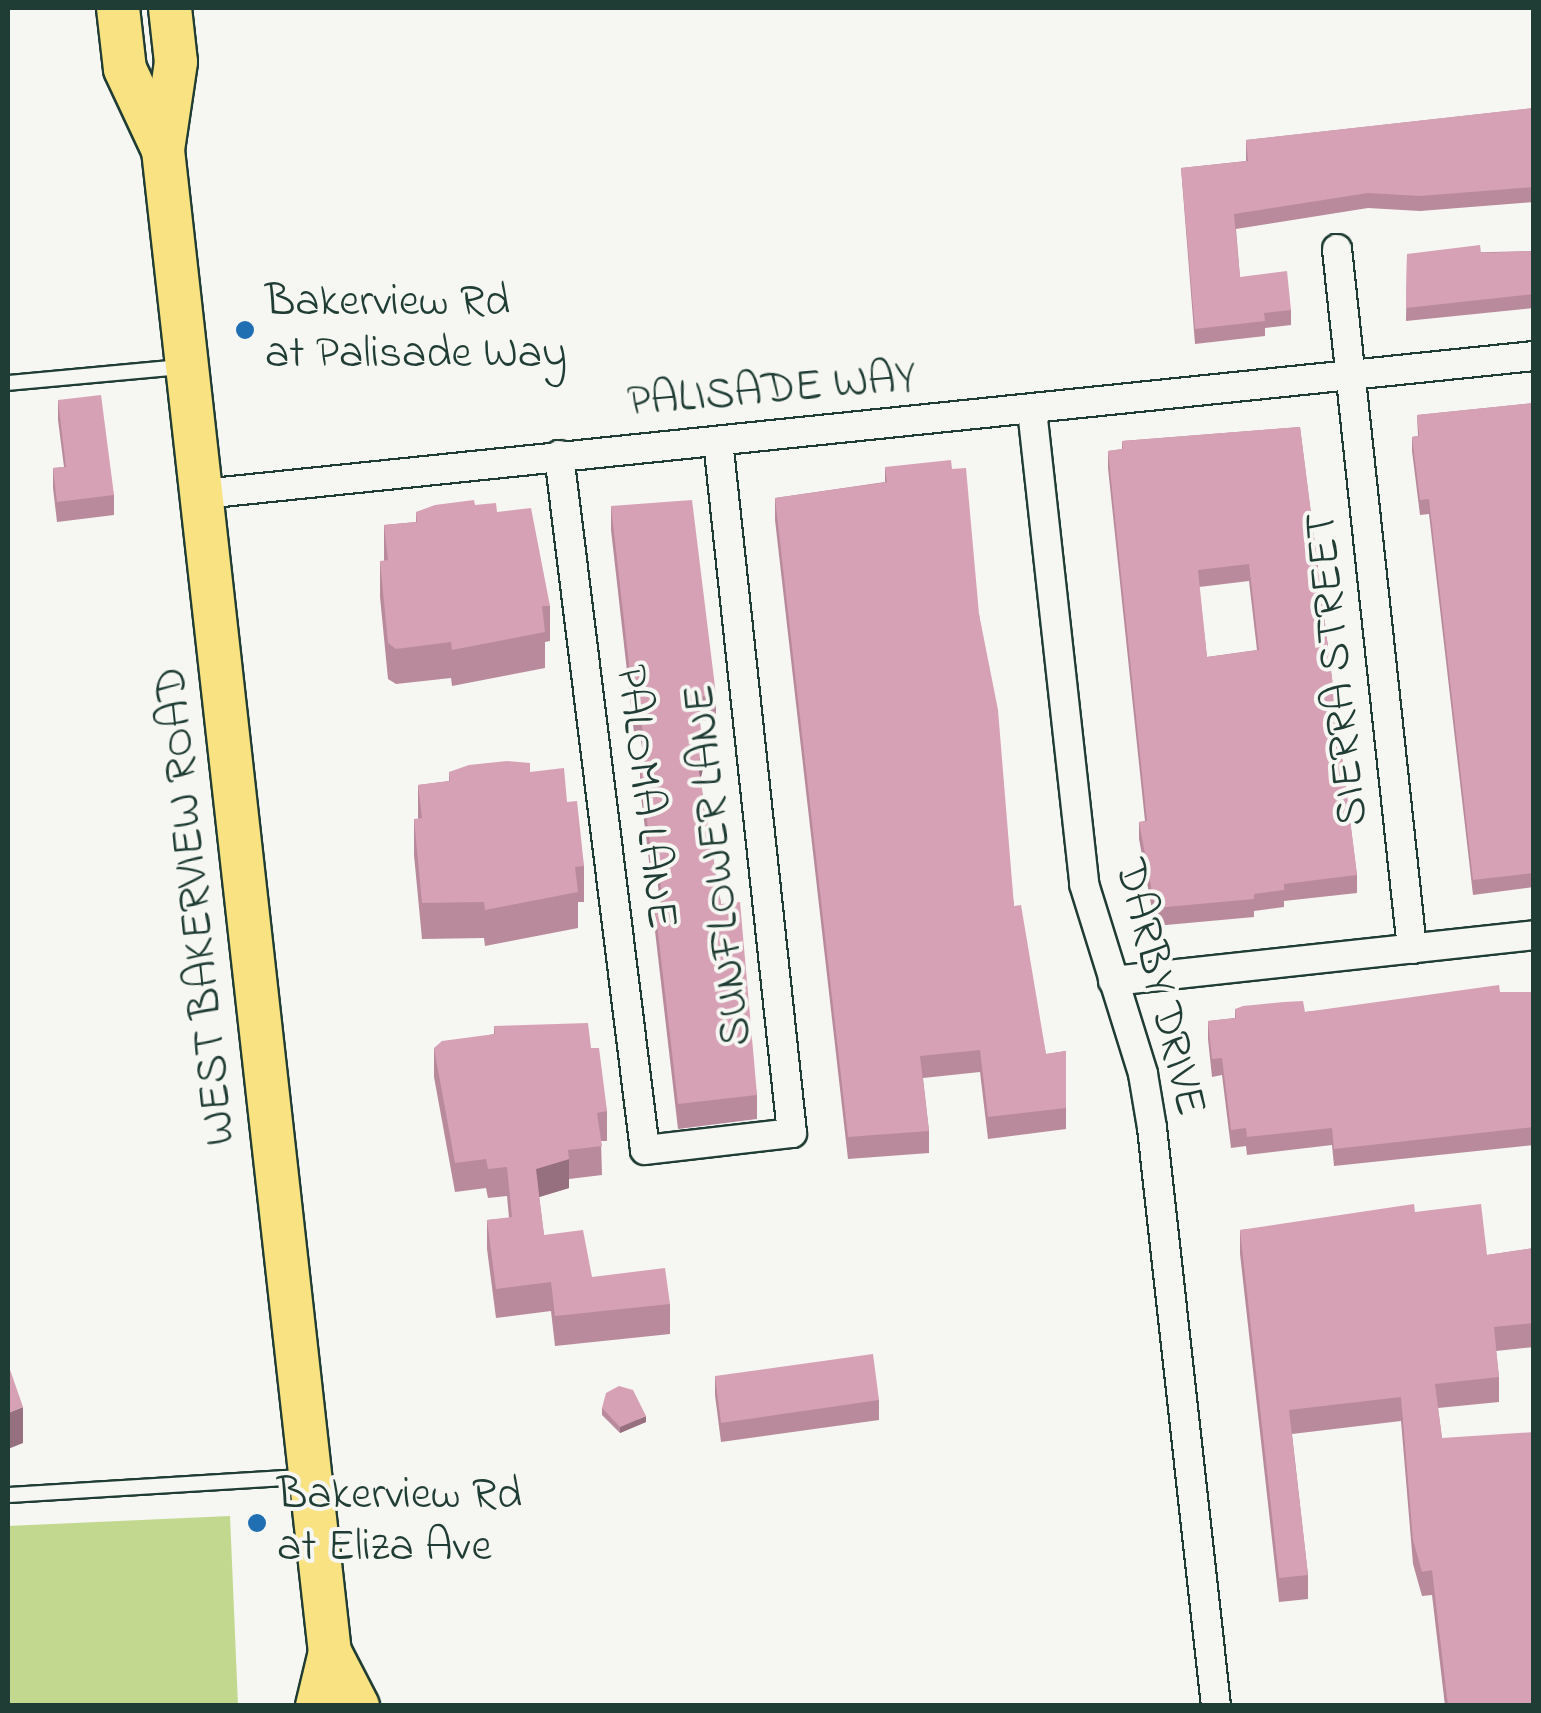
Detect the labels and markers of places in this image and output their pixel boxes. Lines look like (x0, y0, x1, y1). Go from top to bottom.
place label: Bakerview Rd at Palisade Way (265, 277, 567, 383)
marker: Bakerview Rd at Palisade Way (234, 319, 256, 341)
place label: Bakerview Rd at Eliza Ave (277, 1470, 522, 1576)
marker: Bakerview Rd at Eliza Ave (246, 1512, 268, 1534)

